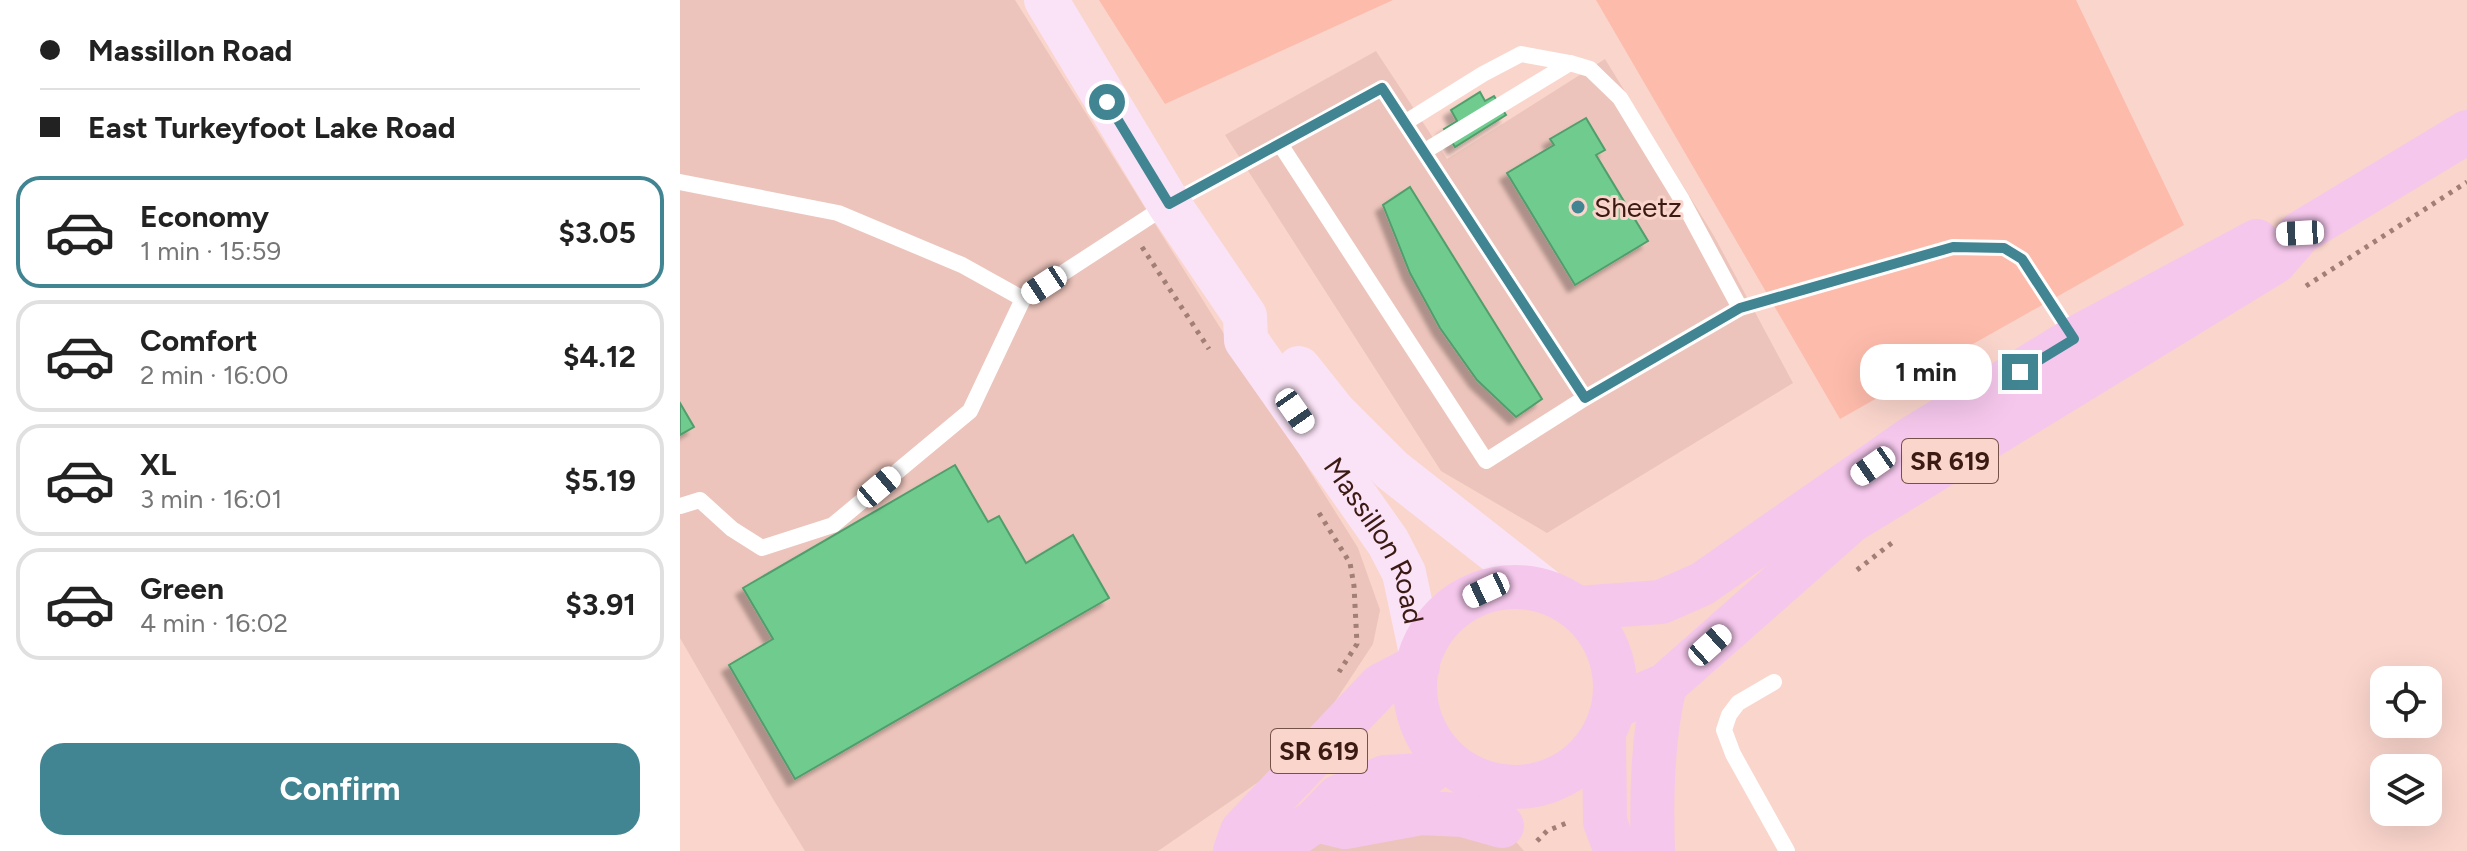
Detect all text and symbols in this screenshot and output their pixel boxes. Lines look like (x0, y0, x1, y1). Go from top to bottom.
text: Massillon Road (88, 32, 292, 69)
route start (1089, 84, 1125, 120)
text: East Turkeyfoot Lake Road (88, 109, 456, 146)
place label: Sheetz (1594, 190, 1682, 224)
icon: car (44, 196, 116, 268)
text: Economy (140, 198, 269, 235)
marker: Sheetz (1569, 198, 1587, 216)
text: $3.05 (558, 214, 636, 251)
car (2275, 220, 2325, 246)
text: 1 min · 15:59 (140, 235, 281, 267)
car (1017, 262, 1071, 308)
icon: car (44, 320, 116, 392)
text: Comfort (140, 322, 258, 359)
text: $4.12 (563, 338, 636, 375)
callout: 1 min (1860, 344, 1992, 400)
route end (2002, 354, 2038, 390)
text: 1 min (1895, 356, 1957, 388)
text: 2 min · 16:00 (140, 359, 288, 391)
car (1271, 384, 1319, 438)
road number: SR 619 (1902, 439, 1998, 483)
car (1846, 442, 1900, 490)
icon: car (44, 444, 116, 516)
text: XL (140, 446, 176, 483)
street label: Massillon Road (1317, 451, 1431, 627)
text: $5.19 (564, 462, 636, 499)
car (853, 462, 905, 512)
text: 3 min · 16:01 (140, 483, 282, 515)
icon: car (44, 568, 116, 640)
car (1459, 569, 1513, 611)
text: Green (140, 570, 224, 607)
text: $3.91 (565, 586, 636, 623)
text: 4 min · 16:02 (140, 607, 288, 639)
car (1684, 620, 1736, 670)
map controls (2370, 666, 2442, 826)
button: locate (2370, 666, 2442, 738)
road number: SR 619 (1271, 729, 1367, 773)
button: Confirm (40, 743, 640, 835)
button: layers (2370, 754, 2442, 826)

